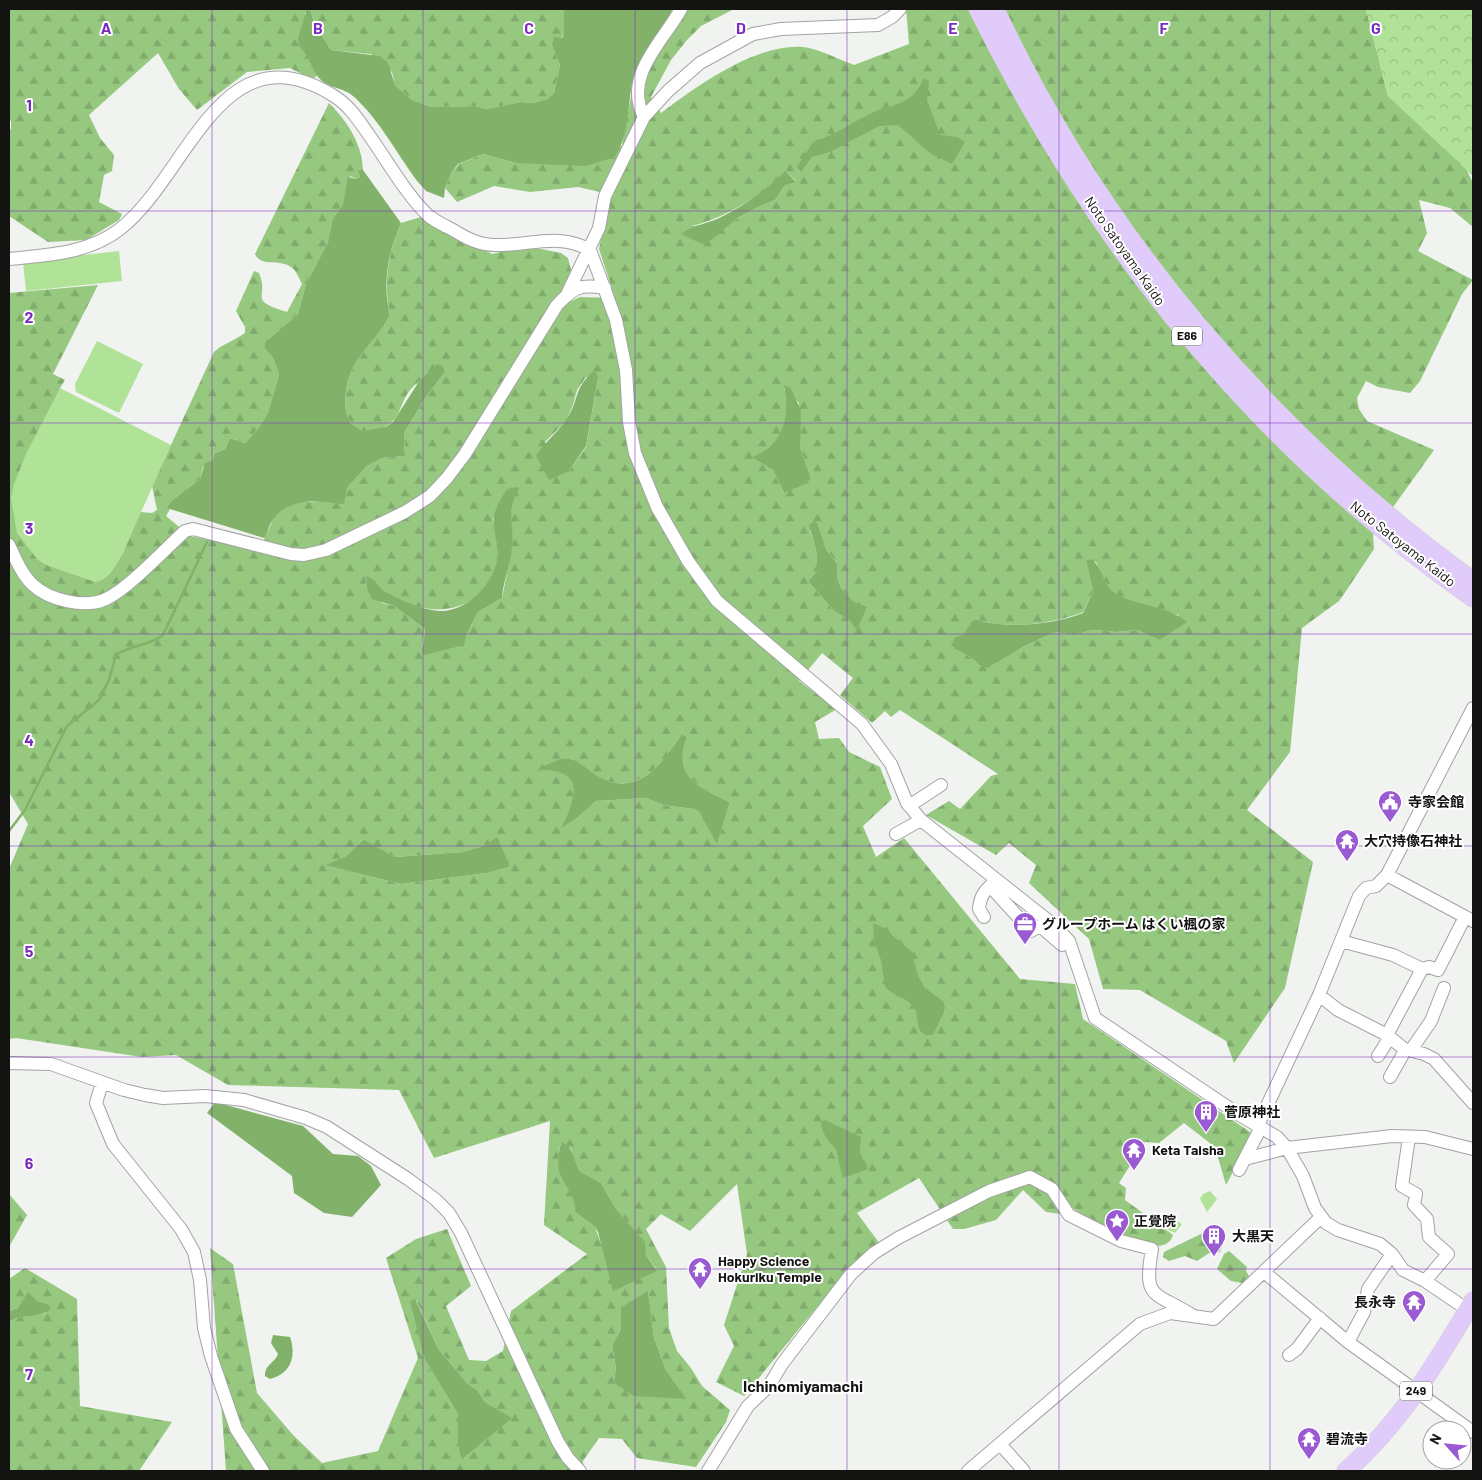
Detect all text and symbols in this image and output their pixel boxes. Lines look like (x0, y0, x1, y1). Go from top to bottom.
text: A (101, 18, 112, 37)
text: B (313, 18, 323, 37)
text: C (524, 18, 534, 37)
text: D (736, 18, 746, 37)
text: E (948, 18, 958, 37)
text: F (1160, 18, 1169, 37)
text: G (1371, 18, 1381, 37)
text: 1 (26, 95, 32, 114)
street label: Noto Satoyama Kaido (1081, 193, 1169, 309)
text: 2 (25, 307, 34, 326)
road number: E86 (1172, 326, 1202, 346)
street label: Noto Satoyama Kaido (1347, 497, 1460, 590)
text: 3 (25, 518, 33, 537)
text: 4 (24, 730, 34, 749)
public building icon: 寺家会館 (1377, 789, 1403, 823)
place label: 寺家会館 (1408, 793, 1464, 810)
temple icon: 大穴持像石神社 (1334, 828, 1360, 862)
place label: 大穴持像石神社 (1364, 832, 1462, 849)
office icon: グループホーム はくい楓の家 (1012, 911, 1038, 945)
place label: グループホーム はくい楓の家 (1042, 915, 1226, 932)
text: 5 (25, 941, 34, 960)
building icon: 菅原神社 (1193, 1099, 1219, 1133)
place label: 菅原神社 (1224, 1103, 1280, 1120)
temple icon: Keta Taisha (1121, 1137, 1147, 1171)
place label: Keta Taisha (1152, 1141, 1224, 1158)
text: 6 (25, 1153, 34, 1172)
place icon: 正覺院 (1104, 1208, 1130, 1242)
place label: 正覺院 (1134, 1212, 1176, 1229)
building icon: 大黒天 (1201, 1223, 1227, 1257)
place label: 大黒天 (1232, 1227, 1274, 1244)
place label: Happy Science Hokuriku Temple (718, 1252, 822, 1285)
temple icon: Happy Science Hokuriku Temple (687, 1256, 713, 1290)
temple icon: 長永寺 (1401, 1289, 1427, 1323)
place label: 長永寺 (1354, 1293, 1396, 1310)
text: 7 (25, 1364, 33, 1383)
district label: Ichinomiyamachi (743, 1376, 863, 1395)
road number: 249 (1400, 1382, 1432, 1400)
north arrow (1422, 1420, 1472, 1470)
temple icon: 碧流寺 (1296, 1426, 1322, 1460)
place label: 碧流寺 (1326, 1430, 1368, 1447)
text: N (1425, 1431, 1445, 1447)

